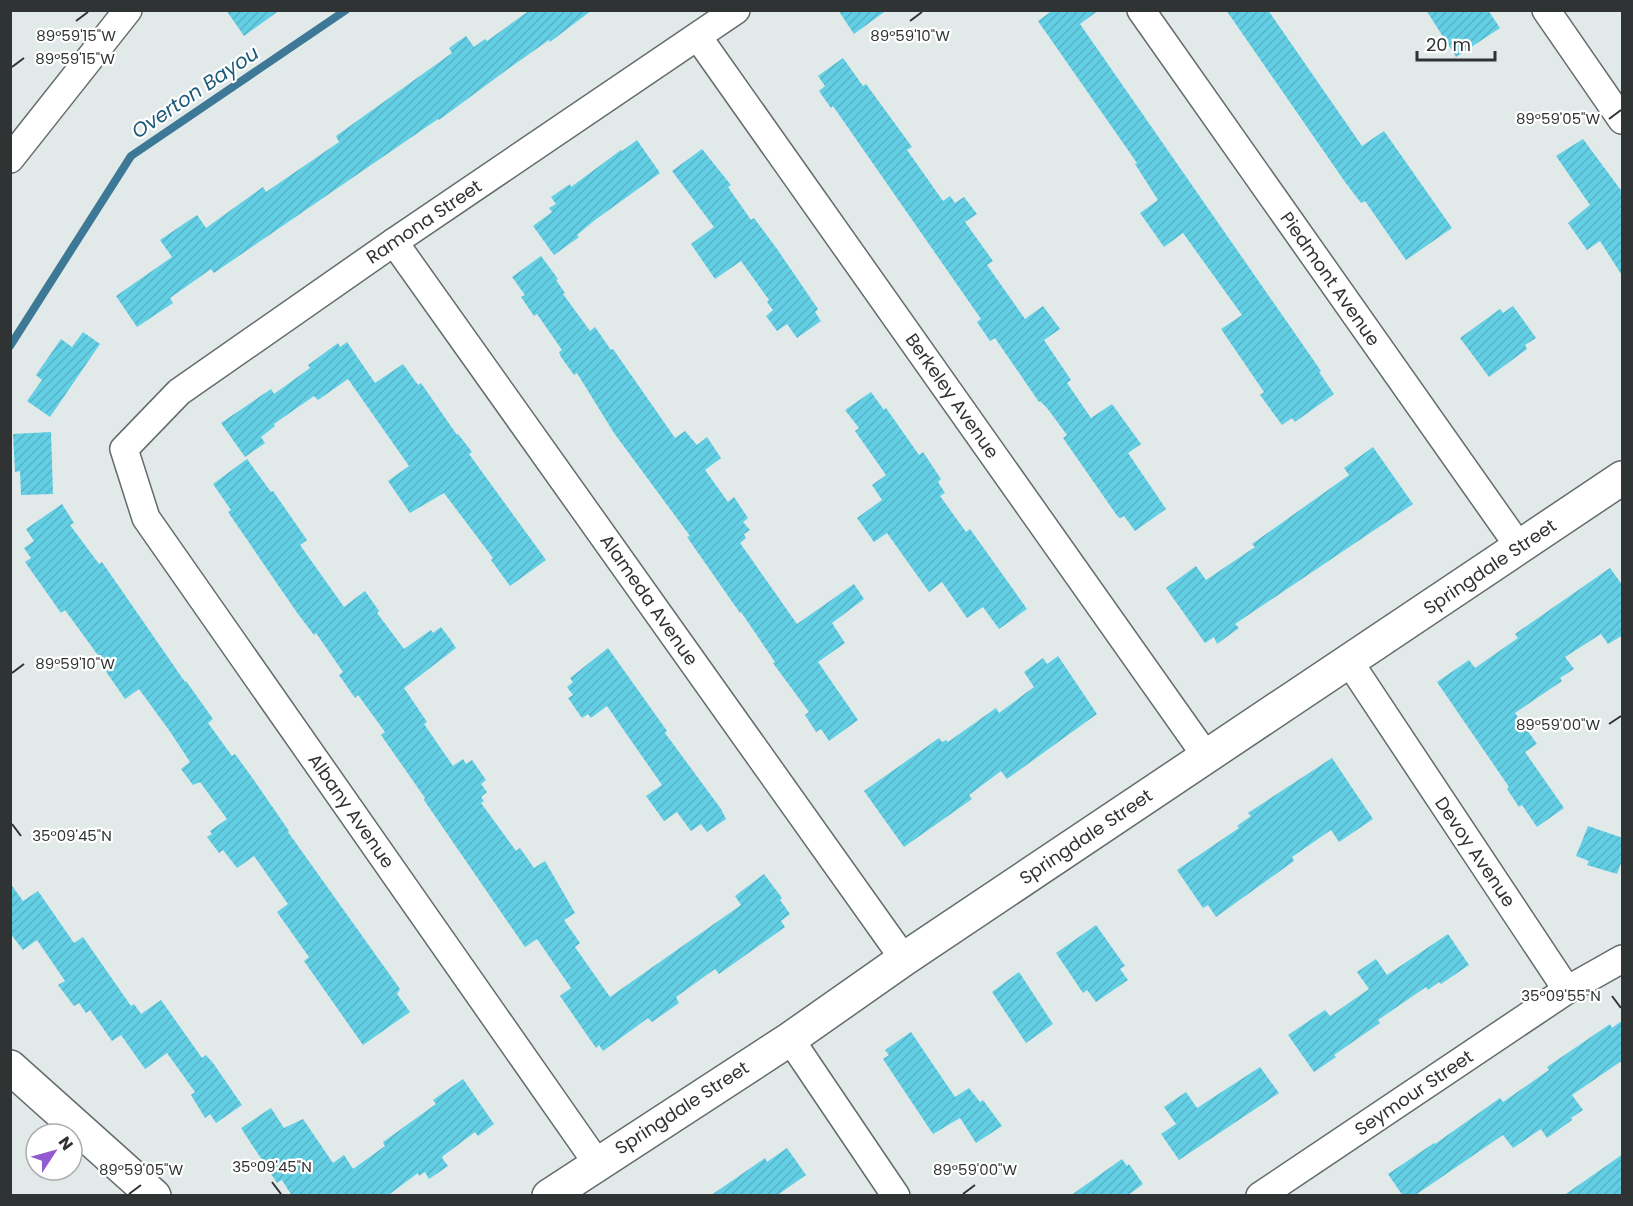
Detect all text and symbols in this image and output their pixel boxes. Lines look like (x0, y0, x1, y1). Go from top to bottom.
scale bar (1417, 24, 1495, 62)
text: 89°59'15"W (36, 25, 116, 46)
text: 89°59'10"W (870, 25, 950, 46)
text: 20 m (1426, 32, 1471, 57)
water label: Overton Bayou (126, 39, 264, 145)
text: 89°59'15"W (35, 48, 115, 69)
text: 89°59'05"W (1516, 108, 1600, 129)
street label: Ramona Street (361, 174, 486, 270)
street label: Piedmont Avenue (1275, 207, 1386, 351)
street label: Berkeley Avenue (900, 328, 1005, 463)
street label: Springdale Street (1418, 513, 1561, 620)
street label: Alameda Avenue (595, 529, 704, 670)
text: 89°59'10"W (35, 653, 115, 674)
text: 89°59'00"W (1516, 714, 1600, 735)
street label: Albany Avenue (302, 748, 400, 873)
street label: Springdale Street (1014, 783, 1157, 890)
street label: Devoy Avenue (1429, 792, 1522, 912)
text: 35°09'45"N (32, 825, 112, 846)
text: 35°09'55"N (1521, 985, 1601, 1006)
street label: Seymour Street (1350, 1044, 1478, 1141)
street label: Springdale Street (610, 1055, 754, 1160)
north arrow (24, 1122, 84, 1182)
text: N (53, 1132, 79, 1155)
text: 35°09'45"N (232, 1156, 312, 1177)
text: 89°59'05"W (99, 1159, 183, 1180)
text: 89°59'00"W (933, 1159, 1017, 1180)

